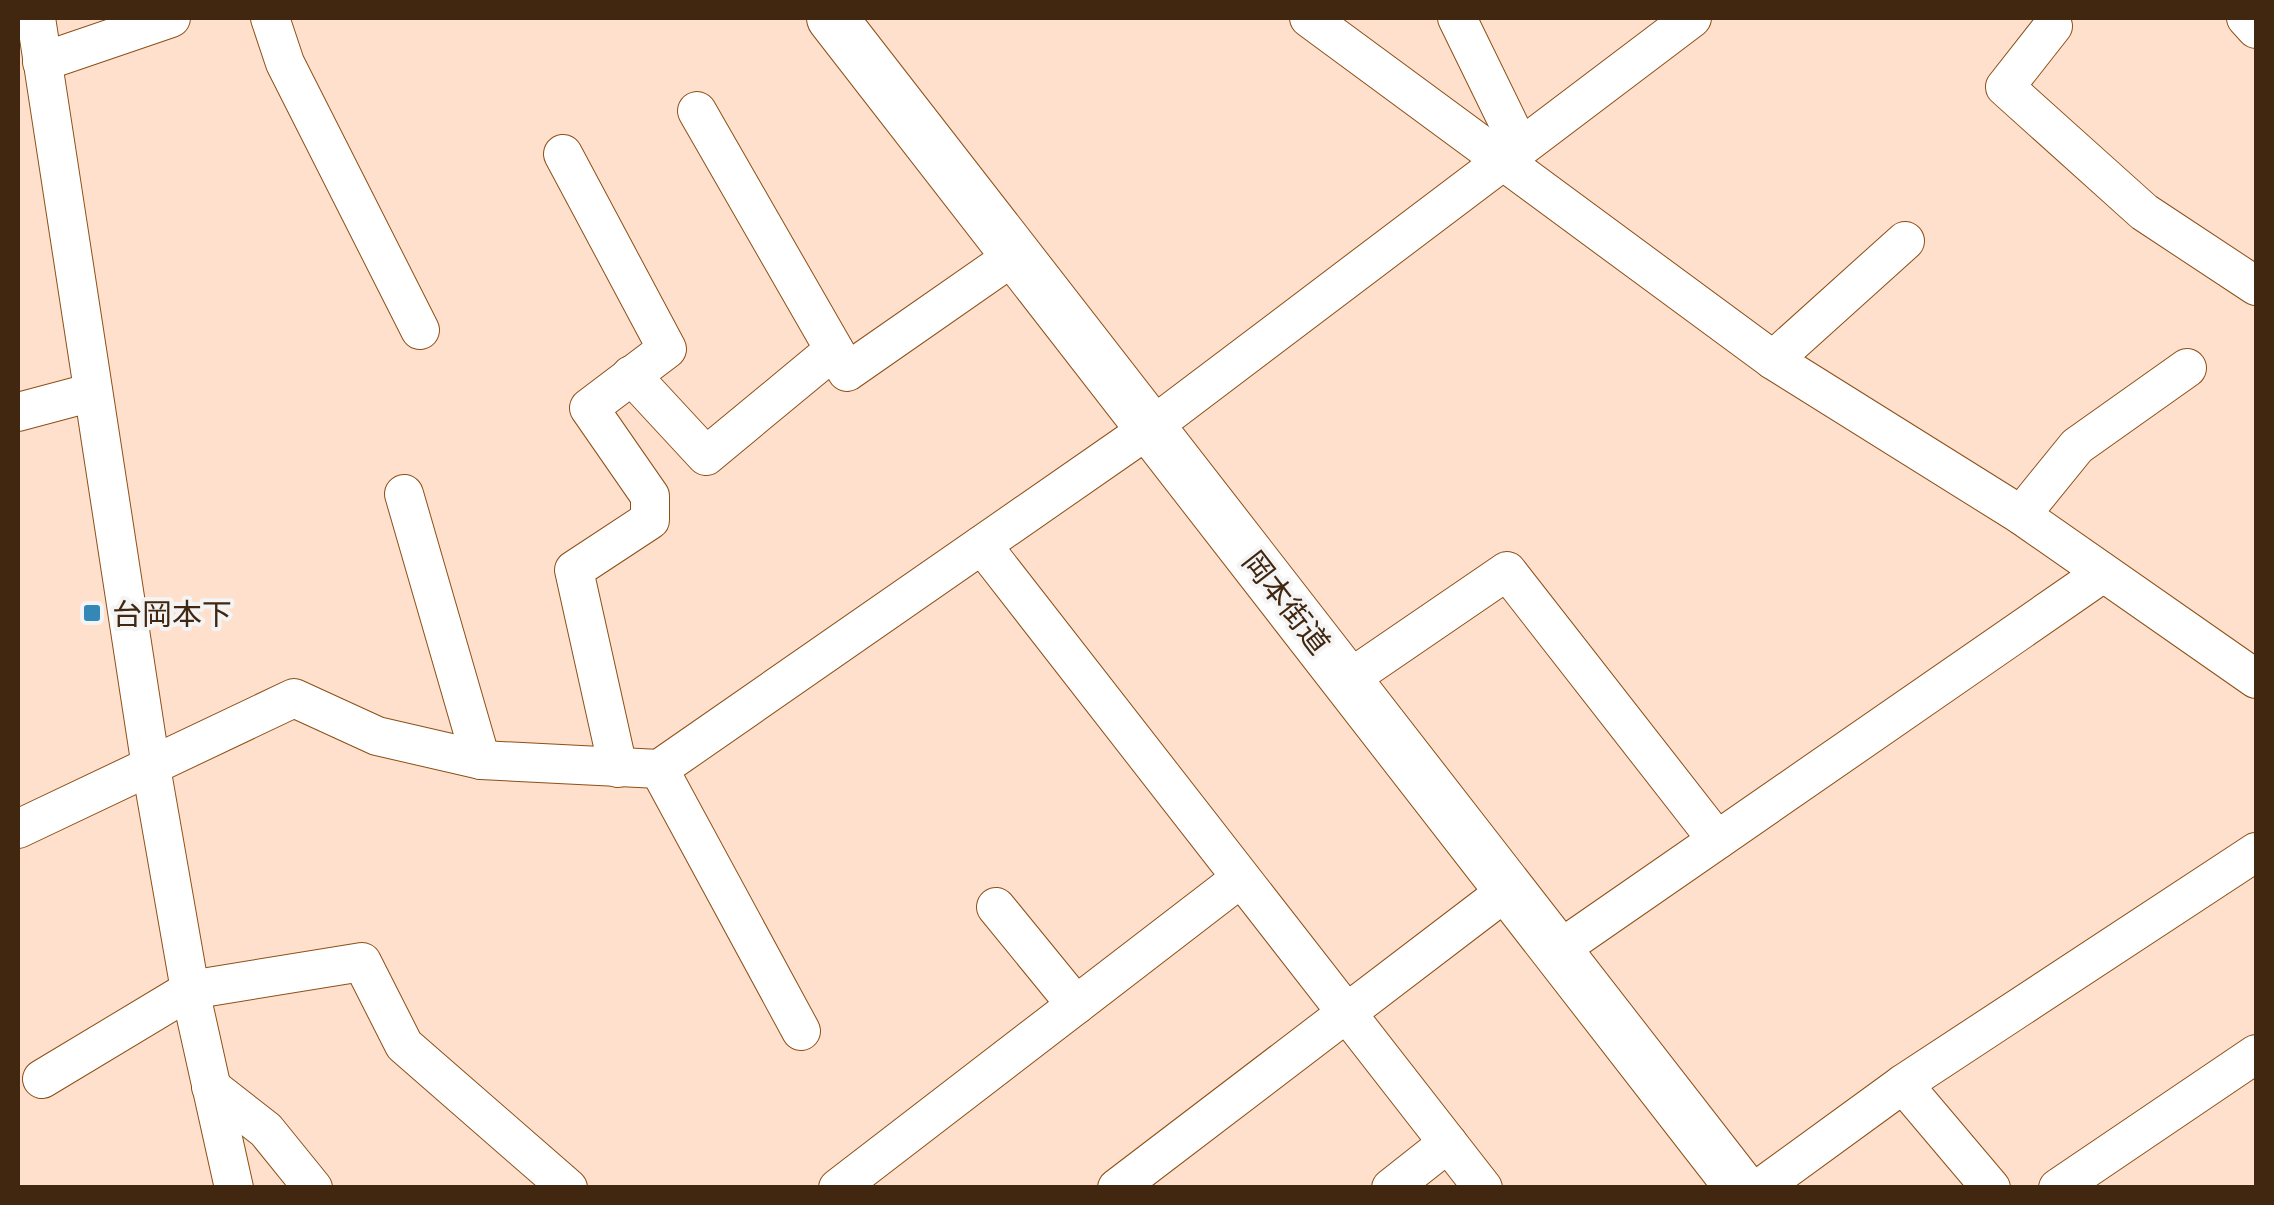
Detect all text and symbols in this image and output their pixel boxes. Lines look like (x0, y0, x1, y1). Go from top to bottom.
street label: 岡本街道 (1234, 542, 1340, 662)
place label: 台岡本下 (112, 593, 232, 634)
marker: 台岡本下 (81, 602, 103, 624)

